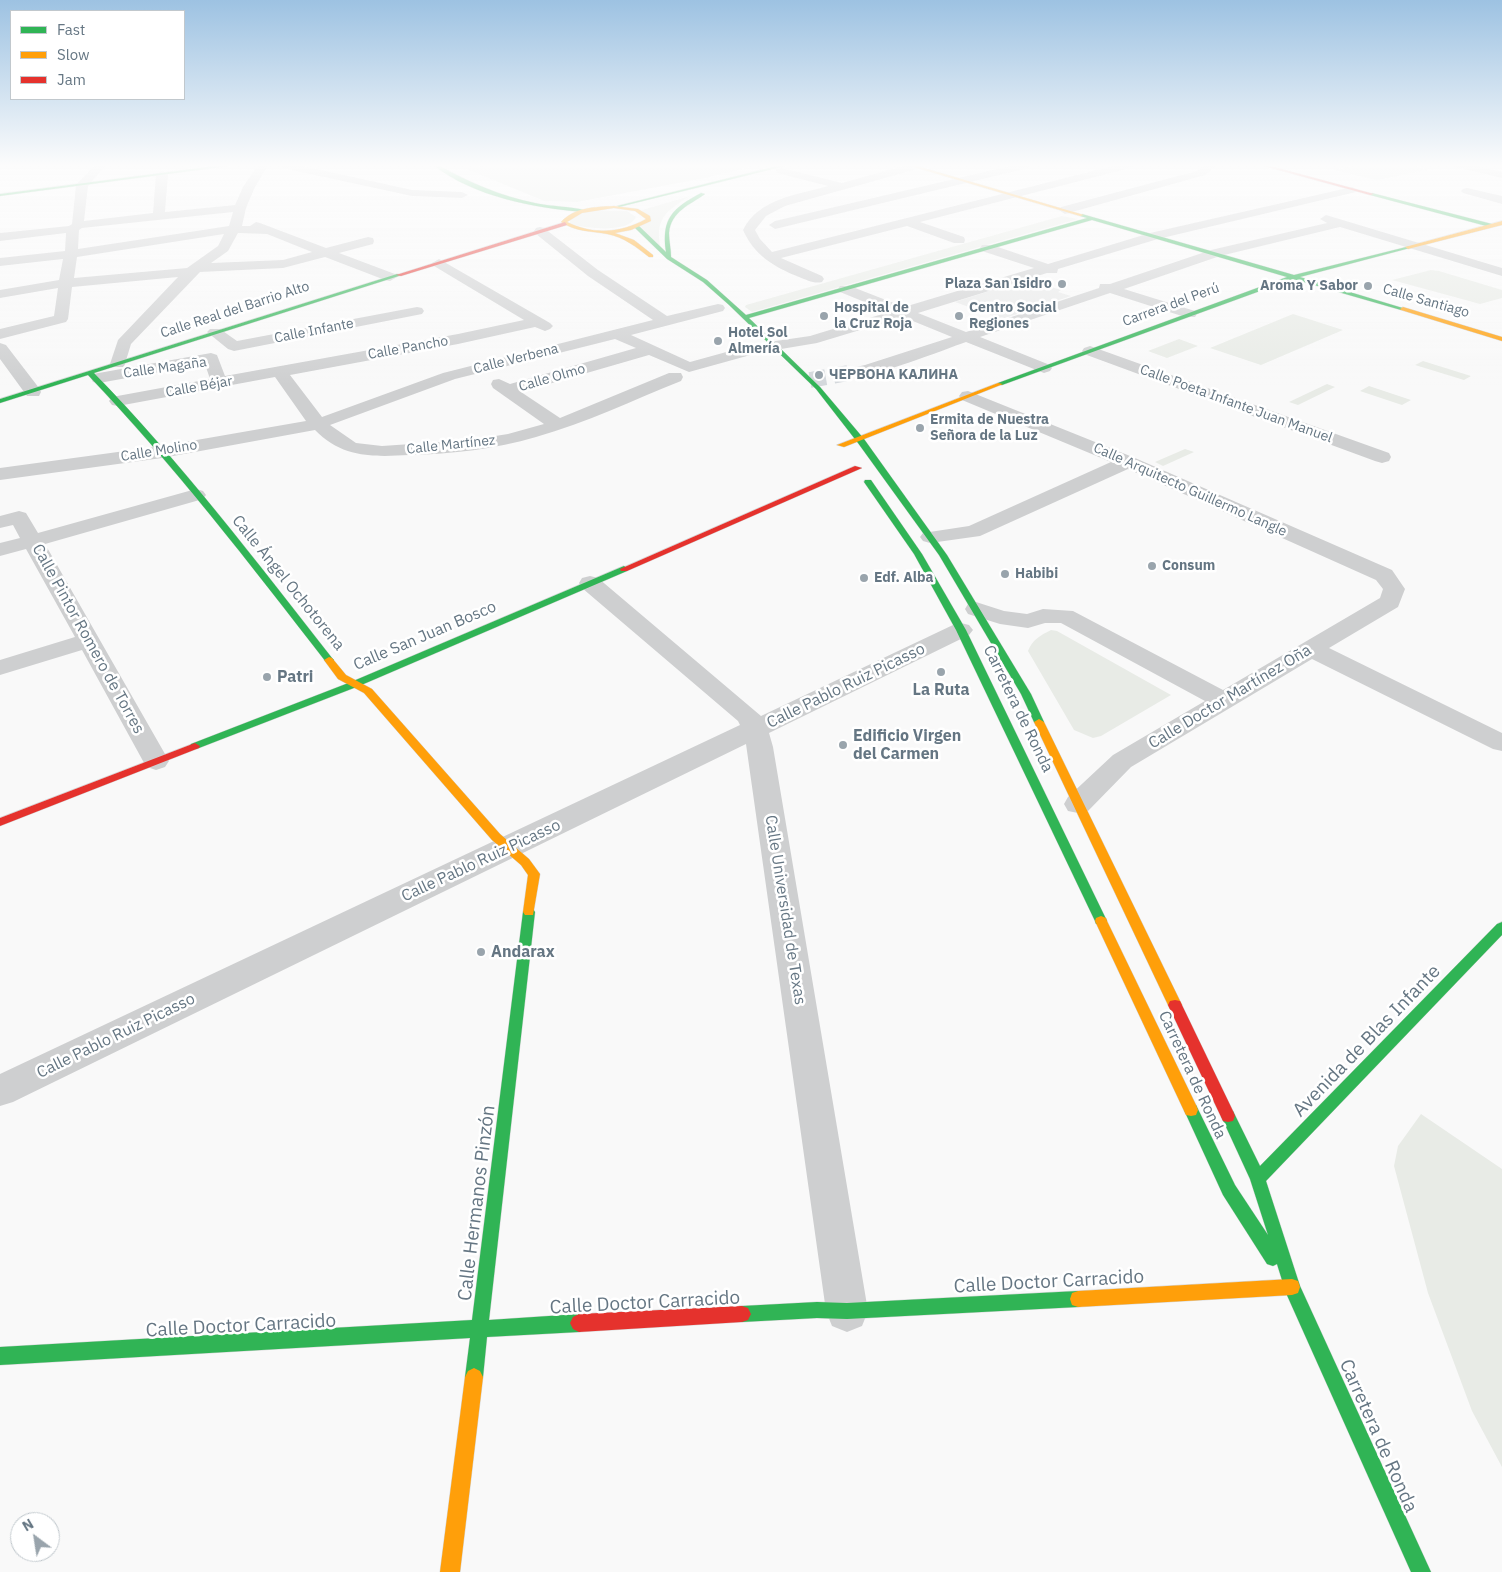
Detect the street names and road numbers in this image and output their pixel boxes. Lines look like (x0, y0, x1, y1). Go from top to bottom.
street label: Calle Real del Barrio Alto (158, 278, 312, 342)
street label: Carrera del Perú (1120, 280, 1222, 330)
street label: Calle Santiago (1381, 281, 1471, 321)
street label: Calle Infante (273, 315, 355, 347)
street label: Calle Pancho (367, 333, 449, 363)
street label: Calle Verbena (472, 340, 560, 378)
street label: Calle Magaña (122, 354, 208, 382)
street label: Calle Olmo (517, 360, 587, 396)
street label: Calle Poeta Infante Juan Manuel (1137, 361, 1335, 447)
street label: Calle Béjar (164, 373, 234, 401)
street label: Calle Martínez (406, 432, 496, 458)
street label: Calle Molino (120, 437, 198, 465)
street label: Calle Arquitecto Guillermo Langle (1091, 440, 1289, 540)
street label: Calle Ángel Ochotorena (228, 512, 348, 654)
street label: Calle Pintor Romero de Torres (28, 541, 148, 737)
street label: Calle San Juan Bosco (351, 597, 499, 675)
street label: Calle Pablo Ruiz Picasso (764, 639, 928, 733)
street label: Calle Doctor Martínez Oña (1145, 641, 1315, 753)
street label: Carretera de Ronda (979, 642, 1057, 776)
street label: Calle Universidad de Texas (761, 814, 809, 1006)
street label: Calle Pablo Ruiz Picasso (398, 816, 564, 906)
street label: Avenida de Blas Infante (1288, 960, 1446, 1122)
street label: Calle Pablo Ruiz Picasso (34, 989, 198, 1083)
street label: Carretera de Ronda (1154, 1008, 1230, 1142)
street label: Calle Hermanos Pinzón (454, 1104, 500, 1302)
street label: Calle Doctor Carracido (953, 1266, 1145, 1298)
street label: Calle Doctor Carracido (549, 1287, 741, 1319)
street label: Calle Doctor Carracido (145, 1310, 337, 1342)
street label: Carretera de Ronda (1334, 1356, 1422, 1516)

